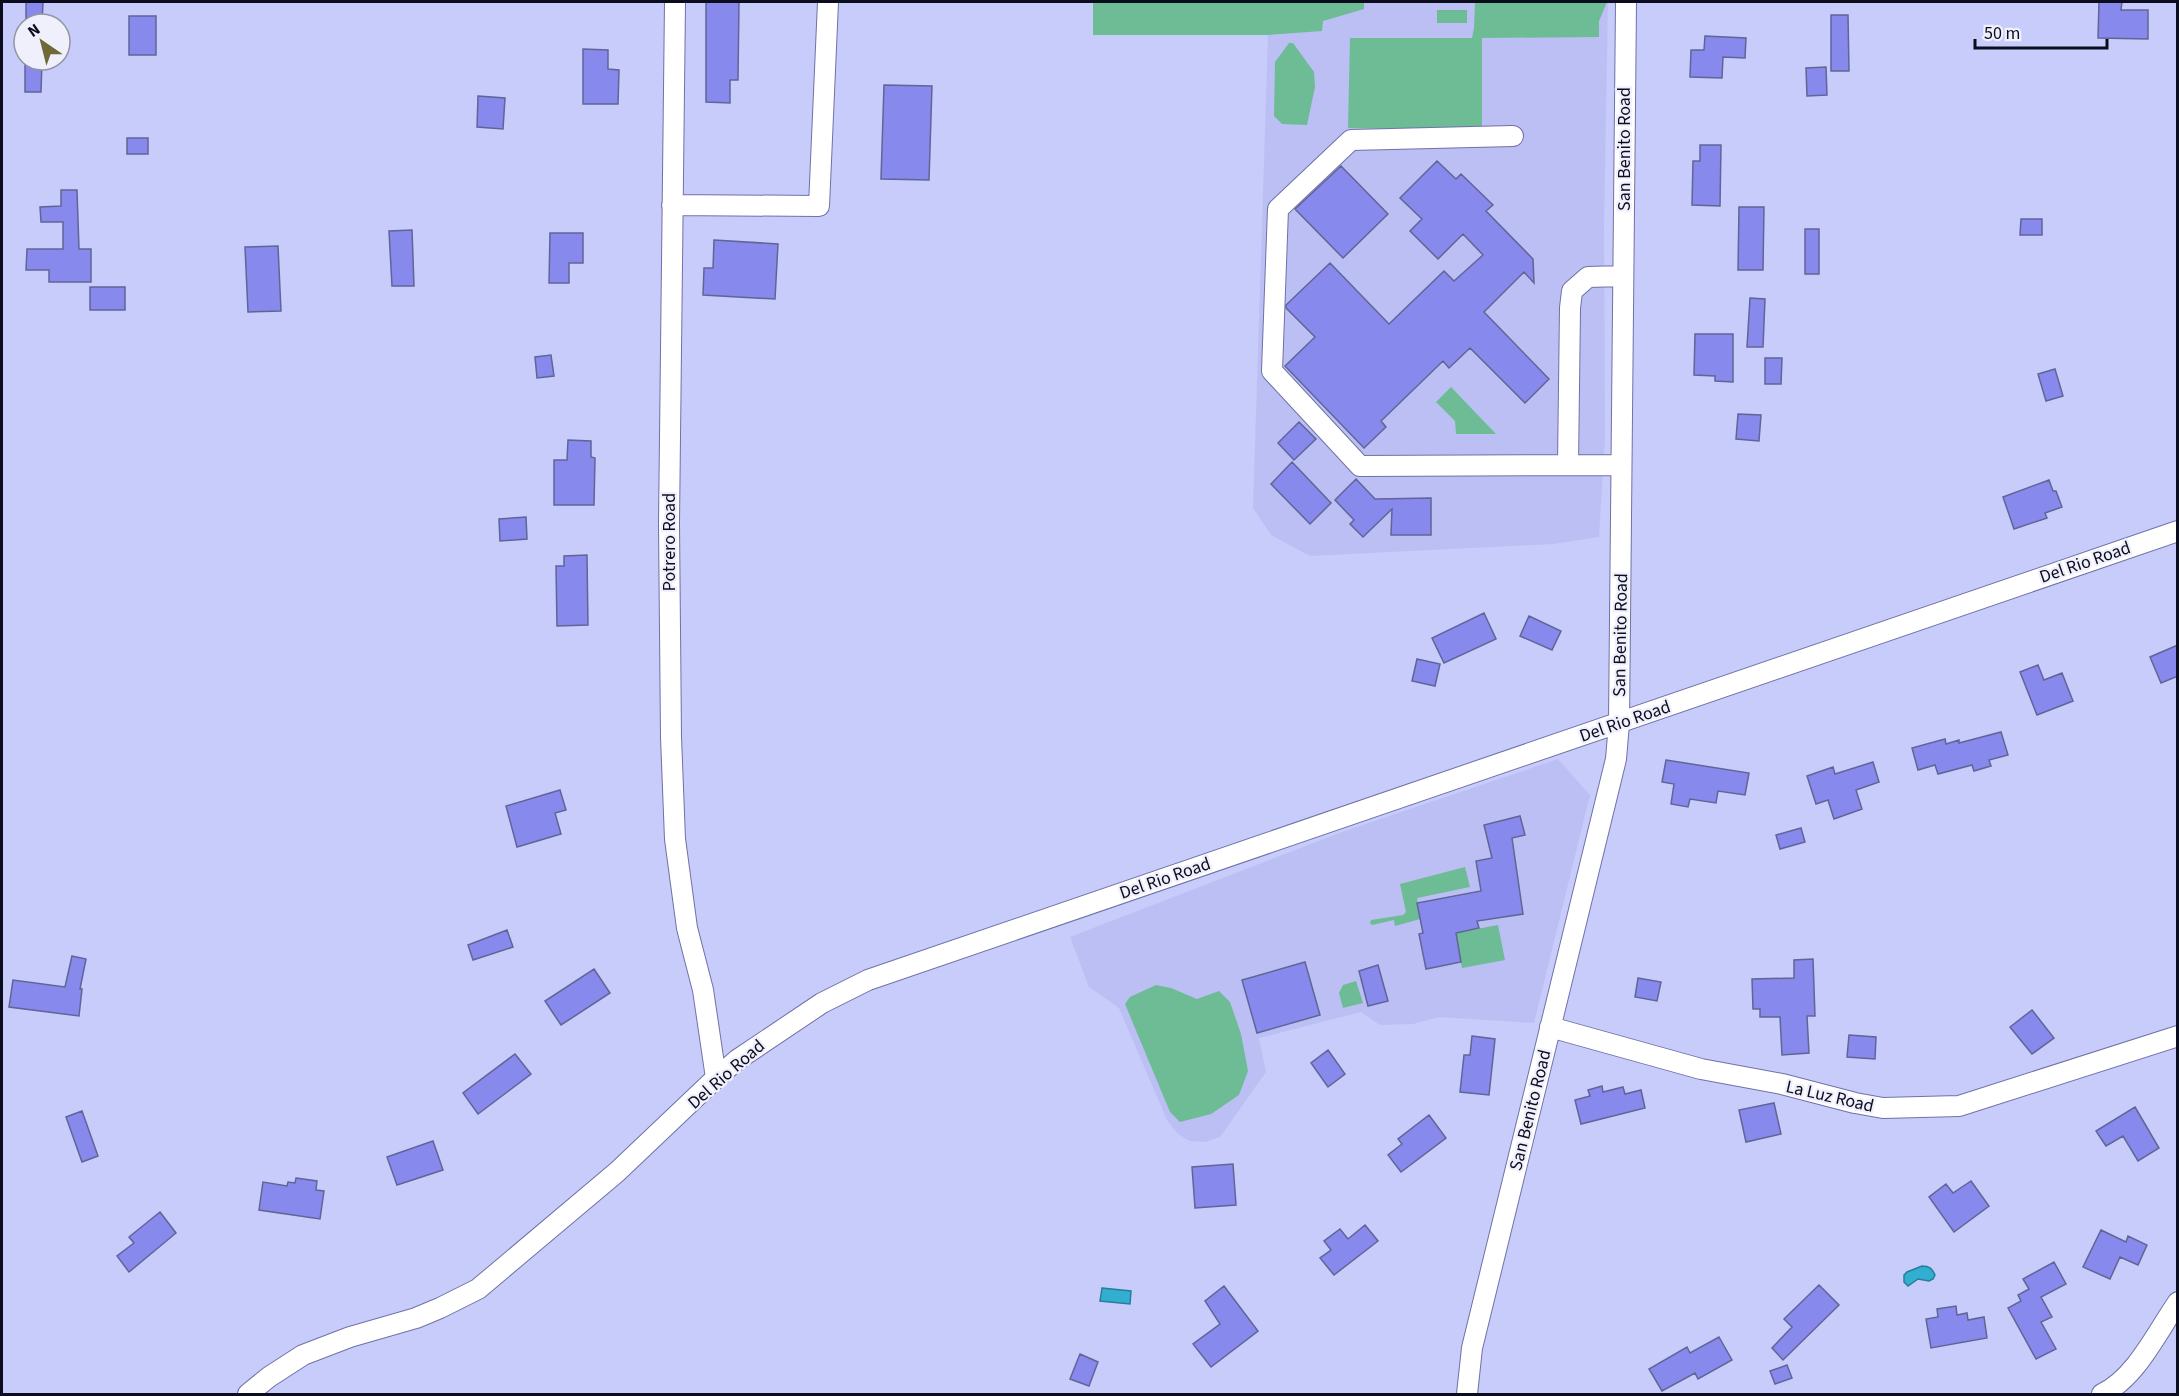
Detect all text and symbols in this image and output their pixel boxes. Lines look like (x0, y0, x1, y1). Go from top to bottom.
north arrow (12, 12, 72, 72)
scale bar (1975, 12, 2107, 50)
text: N (23, 18, 45, 43)
text: 50 m (1984, 21, 2020, 46)
street label: San Benito Road (1612, 87, 1637, 211)
street label: Potrero Road (657, 493, 682, 591)
street label: Del Rio Road (2036, 535, 2134, 590)
street label: San Benito Road (1607, 573, 1634, 697)
street label: Del Rio Road (1576, 694, 1674, 749)
street label: Del Rio Road (1116, 851, 1214, 906)
street label: Del Rio Road (682, 1034, 770, 1115)
street label: San Benito Road (1503, 1047, 1558, 1173)
street label: La Luz Road (1783, 1074, 1876, 1119)

